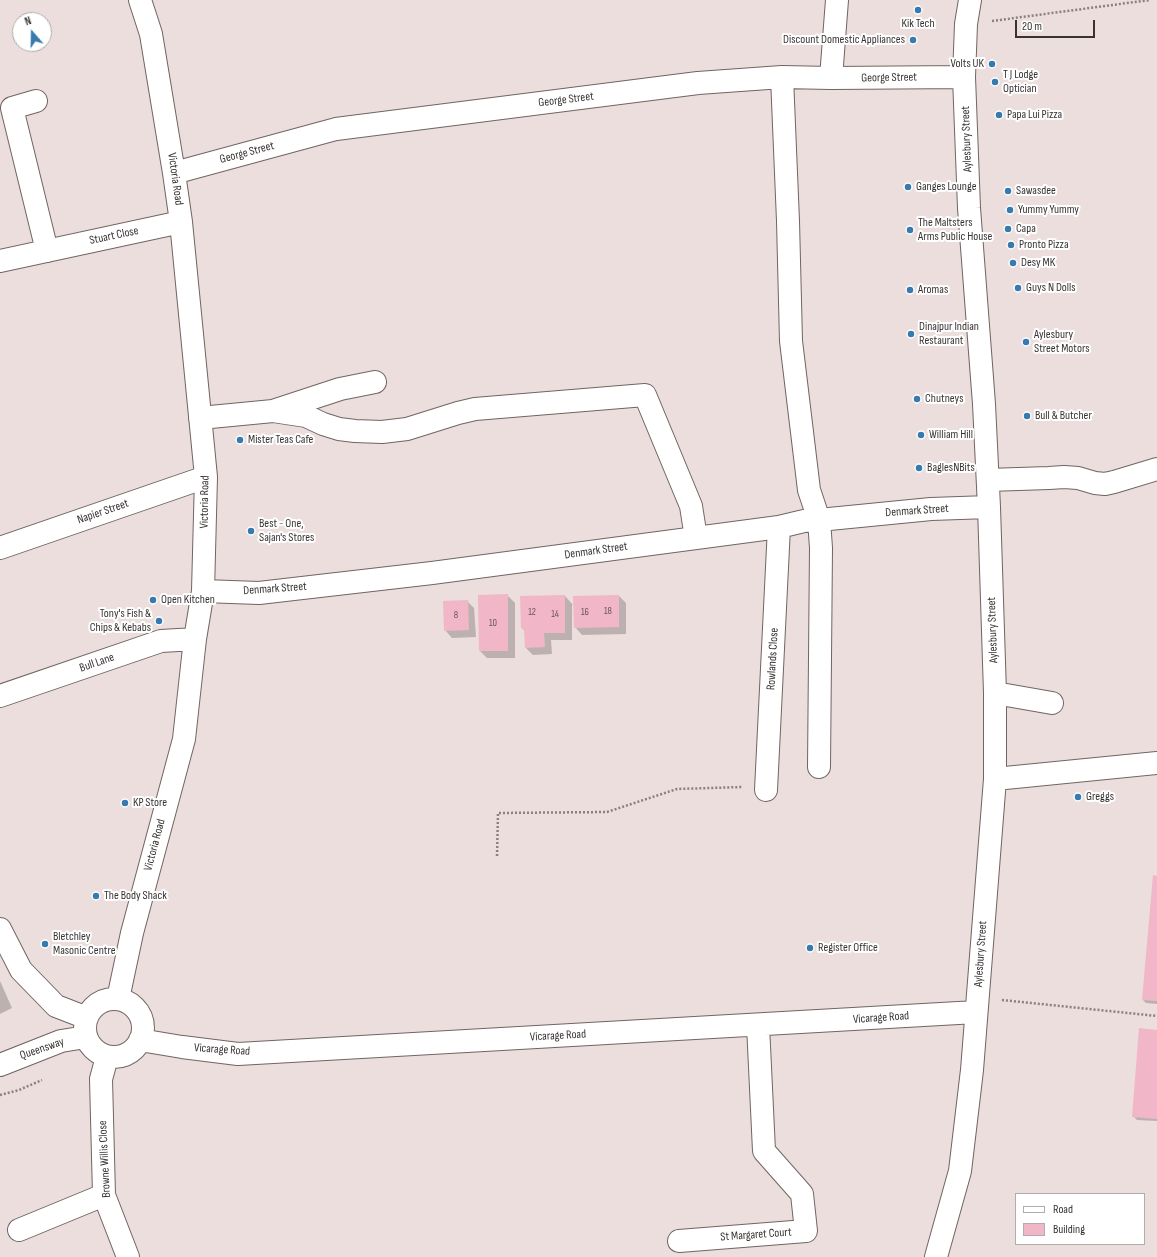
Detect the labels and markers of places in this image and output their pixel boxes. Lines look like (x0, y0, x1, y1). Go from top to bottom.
marker: Kik Tech (913, 5, 923, 15)
place label: Kik Tech (901, 17, 935, 31)
place label: Discount Domestic Appliances (783, 33, 905, 47)
marker: Discount Domestic Appliances (908, 35, 918, 45)
place label: Volts UK (951, 57, 984, 71)
marker: Volts UK (987, 59, 997, 69)
place label: T J Lodge Optician (1003, 68, 1038, 96)
marker: T J Lodge Optician (990, 77, 1000, 87)
place label: Papa Lui Pizza (1007, 108, 1062, 122)
marker: Papa Lui Pizza (994, 110, 1004, 120)
place label: Ganges Lounge (916, 180, 976, 194)
marker: Ganges Lounge (903, 182, 913, 192)
place label: Sawasdee (1016, 184, 1056, 198)
marker: Sawasdee (1003, 186, 1013, 196)
place label: Yummy Yummy (1018, 203, 1079, 217)
marker: Yummy Yummy (1005, 205, 1015, 215)
place label: The Maltsters Arms Public House (918, 216, 992, 244)
place label: Capa (1016, 222, 1036, 236)
marker: Capa (1003, 224, 1013, 234)
marker: The Maltsters Arms Public House (905, 225, 915, 235)
place label: Pronto Pizza (1019, 238, 1068, 252)
marker: Pronto Pizza (1006, 240, 1016, 250)
place label: Desy MK (1021, 256, 1055, 270)
marker: Desy MK (1008, 258, 1018, 268)
place label: Guys N Dolls (1026, 281, 1076, 295)
place label: Aromas (918, 283, 948, 297)
marker: Guys N Dolls (1013, 283, 1023, 293)
marker: Aromas (905, 285, 915, 295)
place label: Dinajpur Indian Restaurant (919, 320, 979, 348)
place label: Aylesbury Street Motors (1034, 328, 1089, 356)
marker: Dinajpur Indian Restaurant (906, 329, 916, 339)
marker: Aylesbury Street Motors (1021, 337, 1031, 347)
place label: Chutneys (925, 392, 963, 406)
marker: Chutneys (912, 394, 922, 404)
place label: Bull & Butcher (1035, 409, 1092, 423)
marker: Bull & Butcher (1022, 411, 1032, 421)
place label: William Hill (929, 428, 973, 442)
marker: William Hill (916, 430, 926, 440)
place label: Mister Teas Cafe (248, 433, 313, 447)
marker: Mister Teas Cafe (235, 435, 245, 445)
place label: BaglesNBits (927, 461, 975, 475)
marker: BaglesNBits (914, 463, 924, 473)
place label: Best - One, Sajan's Stores (259, 517, 314, 545)
marker: Best - One, Sajan's Stores (246, 526, 256, 536)
place label: Open Kitchen (161, 593, 215, 607)
marker: Open Kitchen (148, 595, 158, 605)
place label: Tony's Fish & Chips & Kebabs (90, 607, 151, 635)
marker: Tony's Fish & Chips & Kebabs (154, 616, 164, 626)
place label: Greggs (1086, 790, 1114, 804)
marker: Greggs (1073, 792, 1083, 802)
place label: KP Store (133, 796, 167, 810)
marker: KP Store (120, 798, 130, 808)
place label: The Body Shack (104, 889, 167, 903)
marker: The Body Shack (91, 891, 101, 901)
place label: Bletchley Masonic Centre (53, 930, 116, 958)
marker: Bletchley Masonic Centre (40, 939, 50, 949)
place label: Register Office (818, 941, 878, 955)
marker: Register Office (805, 943, 815, 953)

